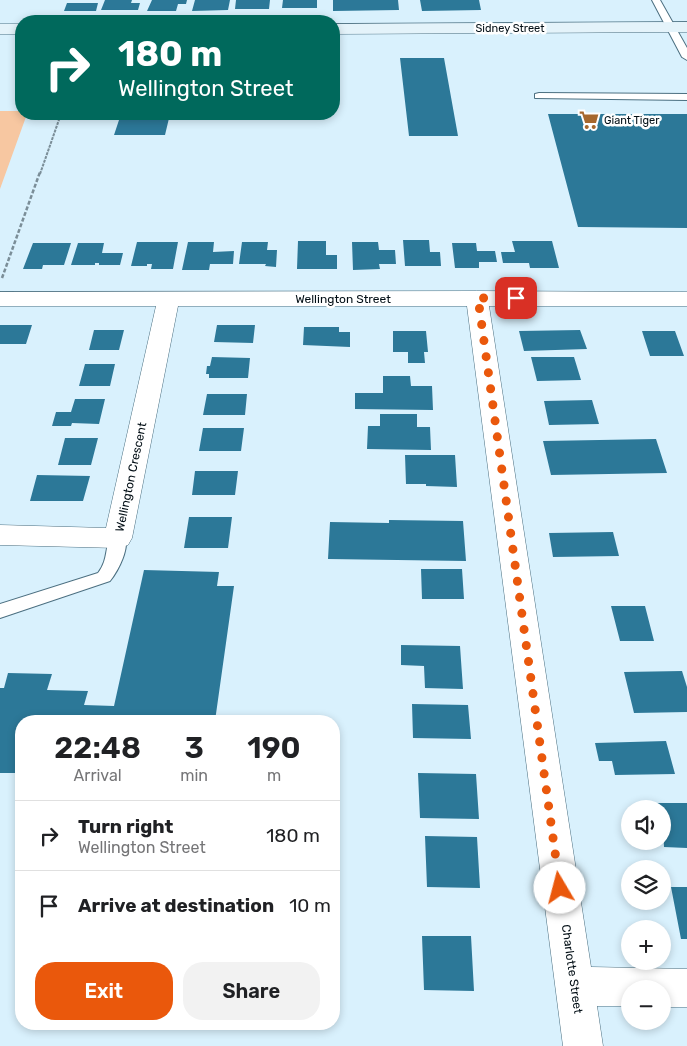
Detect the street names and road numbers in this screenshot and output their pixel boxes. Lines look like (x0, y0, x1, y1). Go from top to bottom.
street label: Sidney Street (476, 22, 545, 35)
street label: Wellington Street (295, 292, 391, 306)
street label: Wellington Crescent (113, 421, 150, 533)
street label: Charlotte Street (559, 923, 585, 1015)

